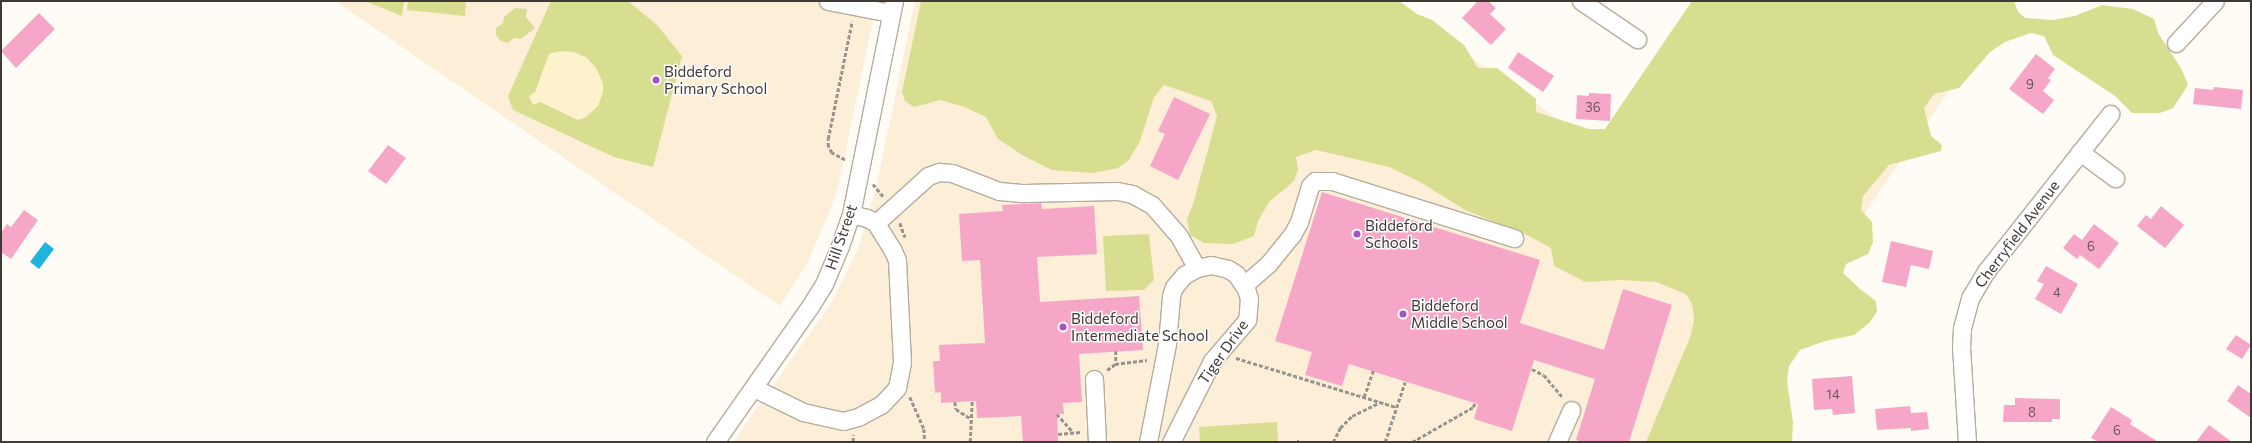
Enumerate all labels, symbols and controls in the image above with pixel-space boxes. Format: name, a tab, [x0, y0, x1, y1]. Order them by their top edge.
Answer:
place label: Biddeford Primary School	[664, 62, 767, 97]
marker: Biddeford Primary School	[651, 75, 661, 85]
house number: 9	[2026, 76, 2034, 92]
house number: 36	[1585, 99, 1601, 115]
street label: Cherryfield Avenue	[1971, 177, 2063, 291]
street label: Hill Street	[821, 202, 861, 272]
place label: Biddeford Schools	[1365, 216, 1433, 251]
marker: Biddeford Schools	[1352, 229, 1362, 239]
house number: 6	[2087, 238, 2095, 254]
house number: 4	[2053, 284, 2061, 300]
place label: Biddeford Middle School	[1411, 296, 1508, 331]
place label: Biddeford Intermediate School	[1071, 309, 1208, 344]
marker: Biddeford Middle School	[1398, 309, 1408, 319]
street label: Tiger Drive	[1194, 316, 1252, 388]
marker: Biddeford Intermediate School	[1058, 322, 1068, 332]
house number: 14	[1826, 386, 1840, 402]
house number: 8	[2028, 404, 2036, 420]
house number: 6	[2113, 422, 2121, 438]

